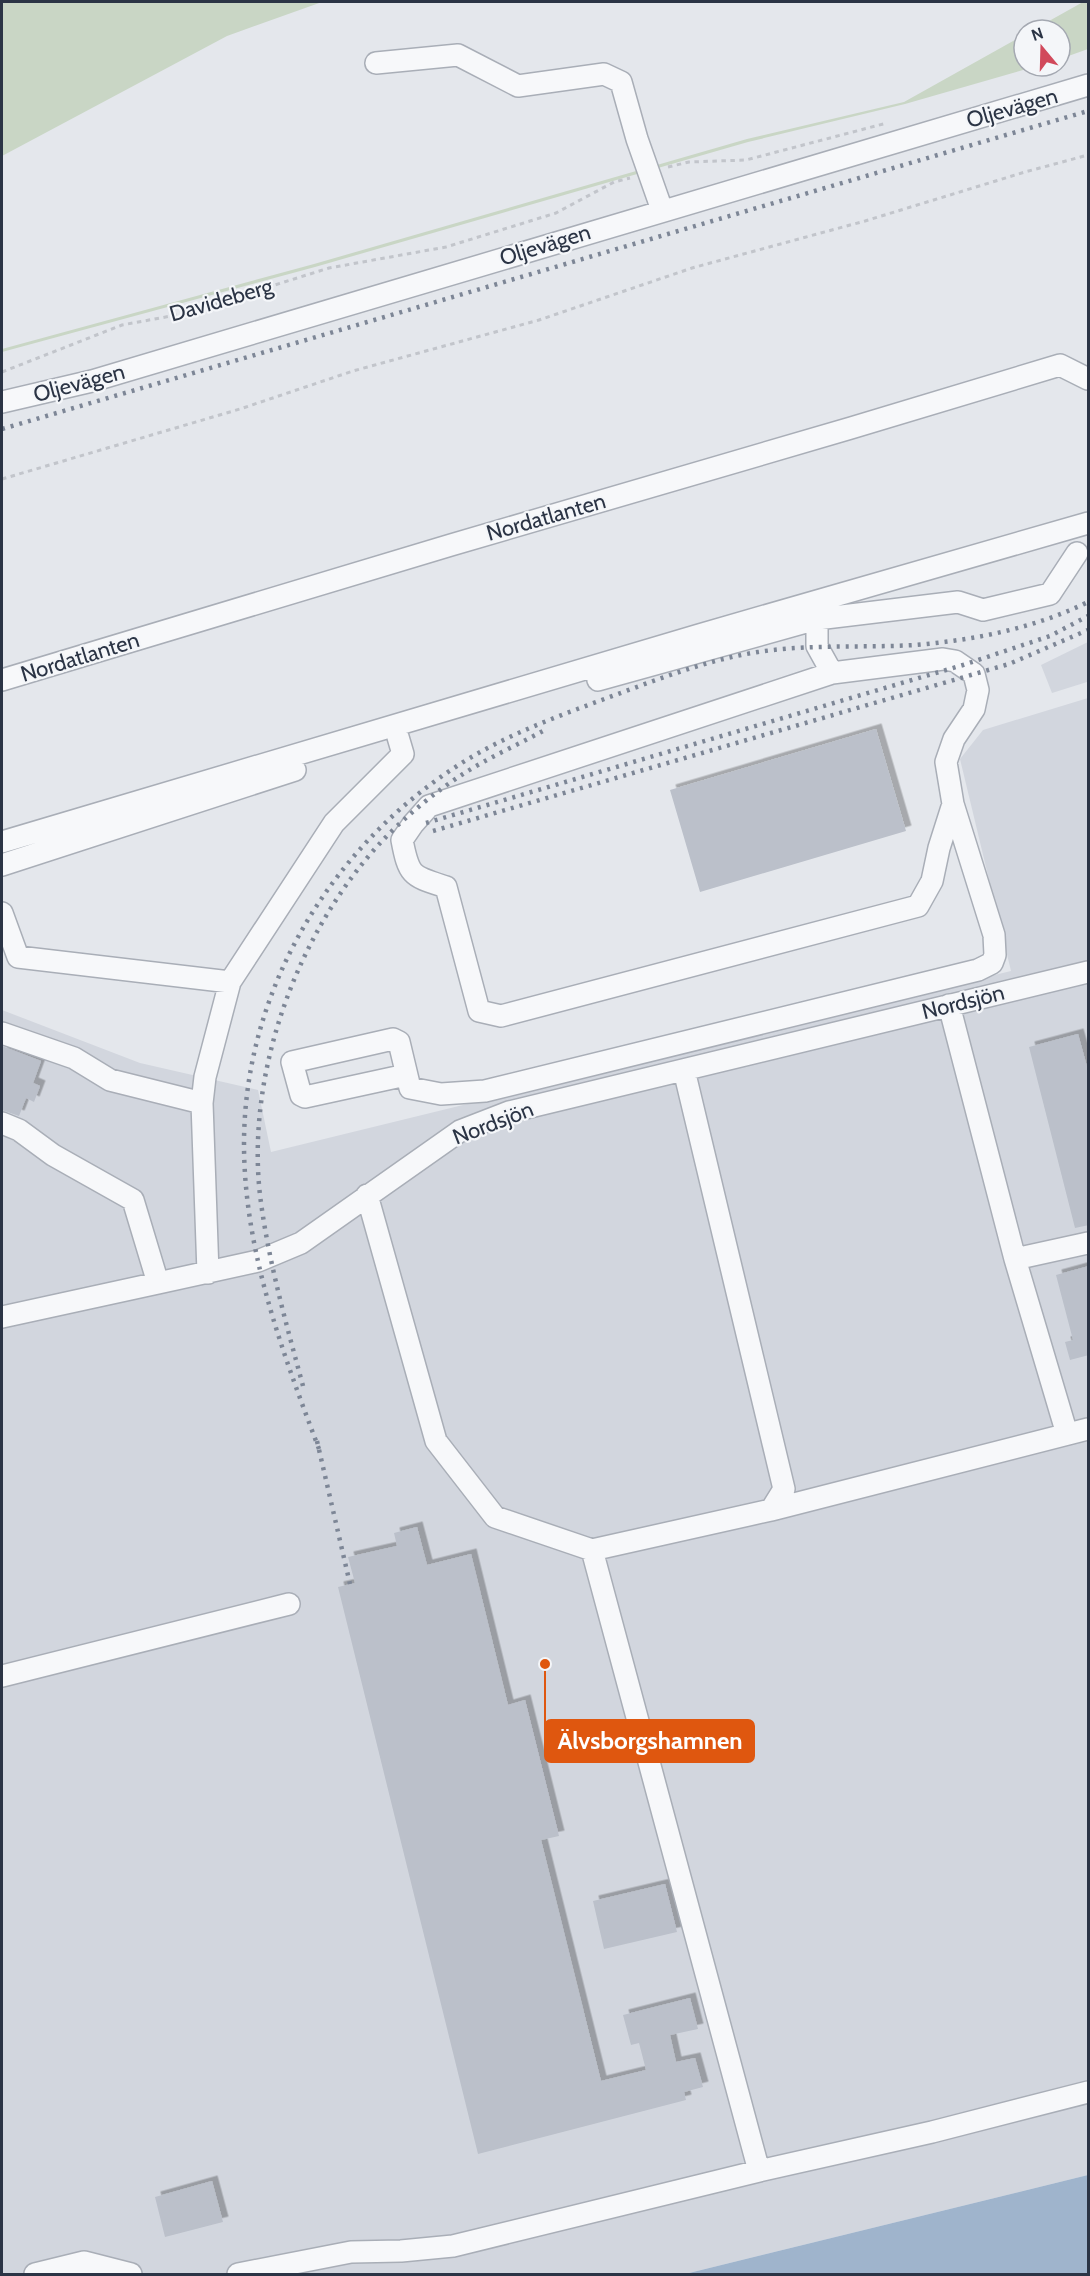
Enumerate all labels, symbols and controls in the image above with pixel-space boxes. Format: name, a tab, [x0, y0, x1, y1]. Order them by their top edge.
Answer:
north arrow	[1012, 18, 1072, 78]
text: N	[1029, 23, 1046, 45]
street label: Oljevägen	[963, 82, 1061, 134]
street label: Oljevägen	[496, 218, 594, 272]
street label: Davideberg	[166, 272, 277, 328]
street label: Oljevägen	[30, 358, 128, 408]
street label: Nordatlanten	[483, 487, 609, 547]
street label: Nordatlanten	[17, 626, 143, 688]
street label: Nordsjön	[919, 979, 1007, 1025]
street label: Nordsjön	[449, 1095, 537, 1151]
callout: Älvsborgshamnen	[545, 1720, 754, 1762]
text: Älvsborgshamnen	[557, 1726, 743, 1755]

